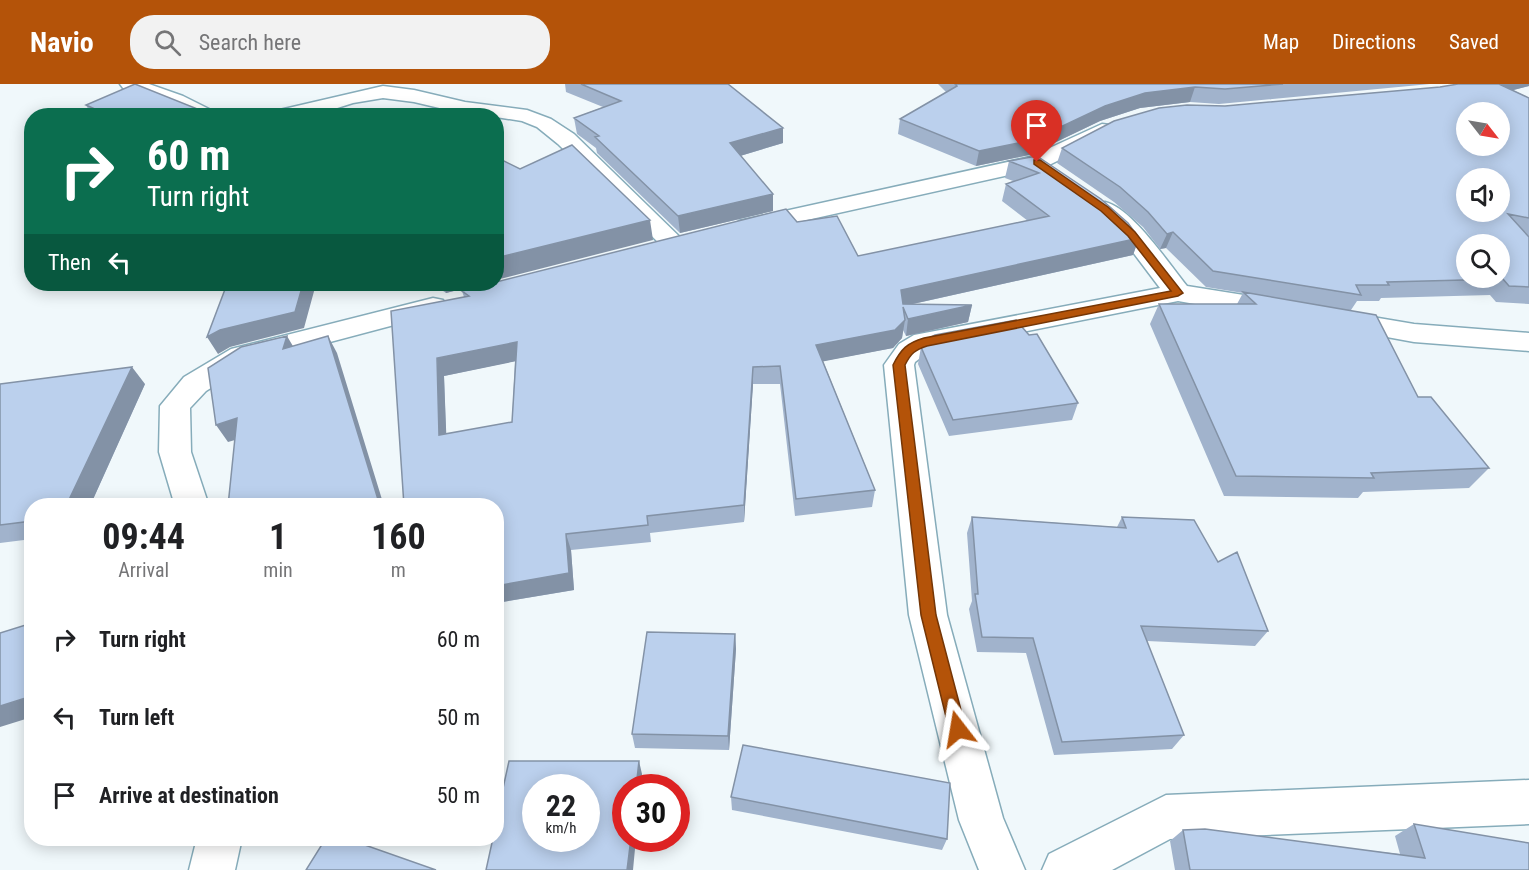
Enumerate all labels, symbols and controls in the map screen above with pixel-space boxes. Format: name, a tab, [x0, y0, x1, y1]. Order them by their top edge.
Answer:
search box	[130, 15, 550, 69]
text: Navio	[30, 26, 94, 59]
icon: search	[151, 26, 184, 59]
text: Search here	[199, 30, 301, 55]
text: Map	[1263, 30, 1299, 54]
text: Directions	[1332, 30, 1416, 54]
text: Saved	[1449, 30, 1499, 54]
pin	[1011, 100, 1062, 162]
north arrow	[1456, 102, 1510, 156]
map controls	[1456, 102, 1510, 288]
icon: arrive	[1020, 109, 1053, 142]
text: 60 m	[147, 131, 230, 180]
icon: right	[48, 132, 126, 210]
button: sound	[1456, 168, 1510, 222]
text: Turn right	[147, 181, 249, 213]
button: search	[1456, 234, 1510, 288]
icon: left	[103, 246, 136, 279]
text: Then	[48, 250, 91, 275]
text: 09:44	[102, 516, 185, 558]
text: 1	[269, 516, 287, 558]
text: 160	[371, 516, 426, 558]
text: Arrival	[118, 558, 169, 582]
text: min	[263, 558, 293, 582]
text: m	[391, 558, 406, 582]
icon: right	[48, 623, 81, 656]
text: Turn right	[99, 627, 186, 652]
text: 60 m	[437, 627, 480, 652]
position arrow	[926, 697, 990, 761]
icon: left	[48, 701, 81, 734]
text: Turn left	[99, 705, 174, 730]
text: 50 m	[437, 705, 480, 730]
speed limit sign: 30	[612, 774, 690, 852]
icon: arrive	[48, 779, 81, 812]
text: Arrive at destination	[99, 783, 279, 808]
text: 50 m	[437, 783, 480, 808]
text: 22	[546, 788, 576, 823]
text: km/h	[546, 819, 576, 837]

